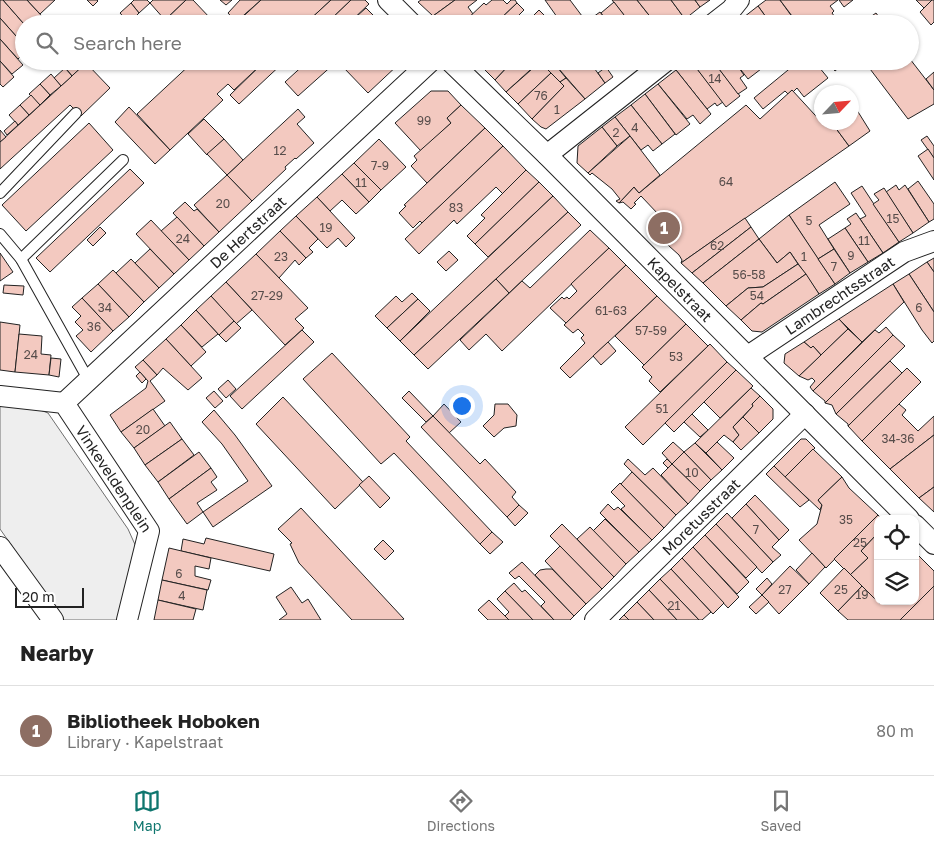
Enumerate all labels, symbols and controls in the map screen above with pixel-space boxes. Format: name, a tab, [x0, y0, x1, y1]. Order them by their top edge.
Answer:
search box	[15, 15, 919, 70]
icon: search	[33, 29, 61, 57]
text: Search here	[73, 31, 182, 54]
house number: 14	[708, 71, 722, 86]
north arrow	[814, 85, 859, 130]
house number: 76	[534, 88, 548, 103]
house number: 1	[554, 102, 560, 117]
house number: 99	[417, 113, 431, 128]
house number: 4	[631, 120, 639, 135]
house number: 2	[613, 125, 620, 140]
house number: 12	[274, 143, 286, 158]
house number: 7-9	[371, 158, 389, 173]
house number: 64	[719, 174, 733, 189]
house number: 11	[355, 175, 367, 190]
street label: De Hertstraat	[206, 192, 290, 272]
house number: 20	[216, 196, 230, 211]
house number: 83	[449, 200, 463, 215]
pin: 1	[648, 209, 680, 247]
house number: 15	[887, 211, 899, 226]
house number: 5	[806, 213, 813, 228]
house number: 19	[319, 220, 333, 235]
house number: 24	[176, 231, 190, 246]
house number: 11	[858, 233, 870, 248]
house number: 62	[710, 238, 724, 253]
house number: 9	[847, 248, 855, 263]
house number: 23	[274, 249, 288, 264]
house number: 1	[801, 249, 807, 264]
street label: Lambrechtsstraat	[781, 252, 898, 338]
street label: Kapelstraat	[644, 253, 716, 325]
house number: 7	[831, 259, 837, 274]
house number: 56-58	[732, 267, 766, 282]
house number: 27-29	[251, 288, 283, 303]
house number: 54	[750, 288, 764, 303]
house number: 34	[98, 300, 112, 315]
house number: 6	[915, 300, 923, 315]
house number: 61-63	[595, 303, 627, 318]
house number: 36	[87, 319, 101, 334]
house number: 57-59	[635, 323, 667, 338]
house number: 24	[24, 347, 38, 362]
house number: 53	[669, 349, 683, 364]
your location	[449, 393, 475, 419]
house number: 51	[656, 401, 669, 416]
street label: Vinkeveldenplein	[72, 422, 156, 535]
house number: 20	[136, 422, 150, 437]
house number: 34-36	[881, 431, 915, 446]
house number: 10	[685, 465, 699, 480]
street label: Moretusstraat	[658, 474, 743, 558]
house number: 35	[839, 512, 853, 527]
map controls	[874, 515, 919, 605]
button: locate	[874, 515, 919, 560]
house number: 7	[753, 522, 759, 537]
house number: 25	[853, 535, 867, 550]
button: layers	[874, 560, 919, 605]
house number: 6	[175, 566, 183, 581]
house number: 27	[778, 582, 792, 597]
house number: 25	[834, 582, 848, 597]
scale bar	[15, 585, 84, 608]
house number: 19	[855, 587, 869, 602]
text: 20 m	[22, 588, 55, 605]
house number: 4	[178, 588, 186, 603]
house number: 21	[668, 598, 681, 613]
text: Nearby	[20, 640, 94, 666]
text: Bibliotheek Hoboken	[67, 709, 260, 732]
text: 1	[32, 721, 40, 741]
text: 80 m	[876, 721, 914, 741]
text: Library · Kapelstraat	[67, 732, 223, 752]
tab: Map	[133, 787, 161, 834]
tab: Directions	[427, 787, 495, 834]
tab: Saved	[760, 787, 801, 834]

